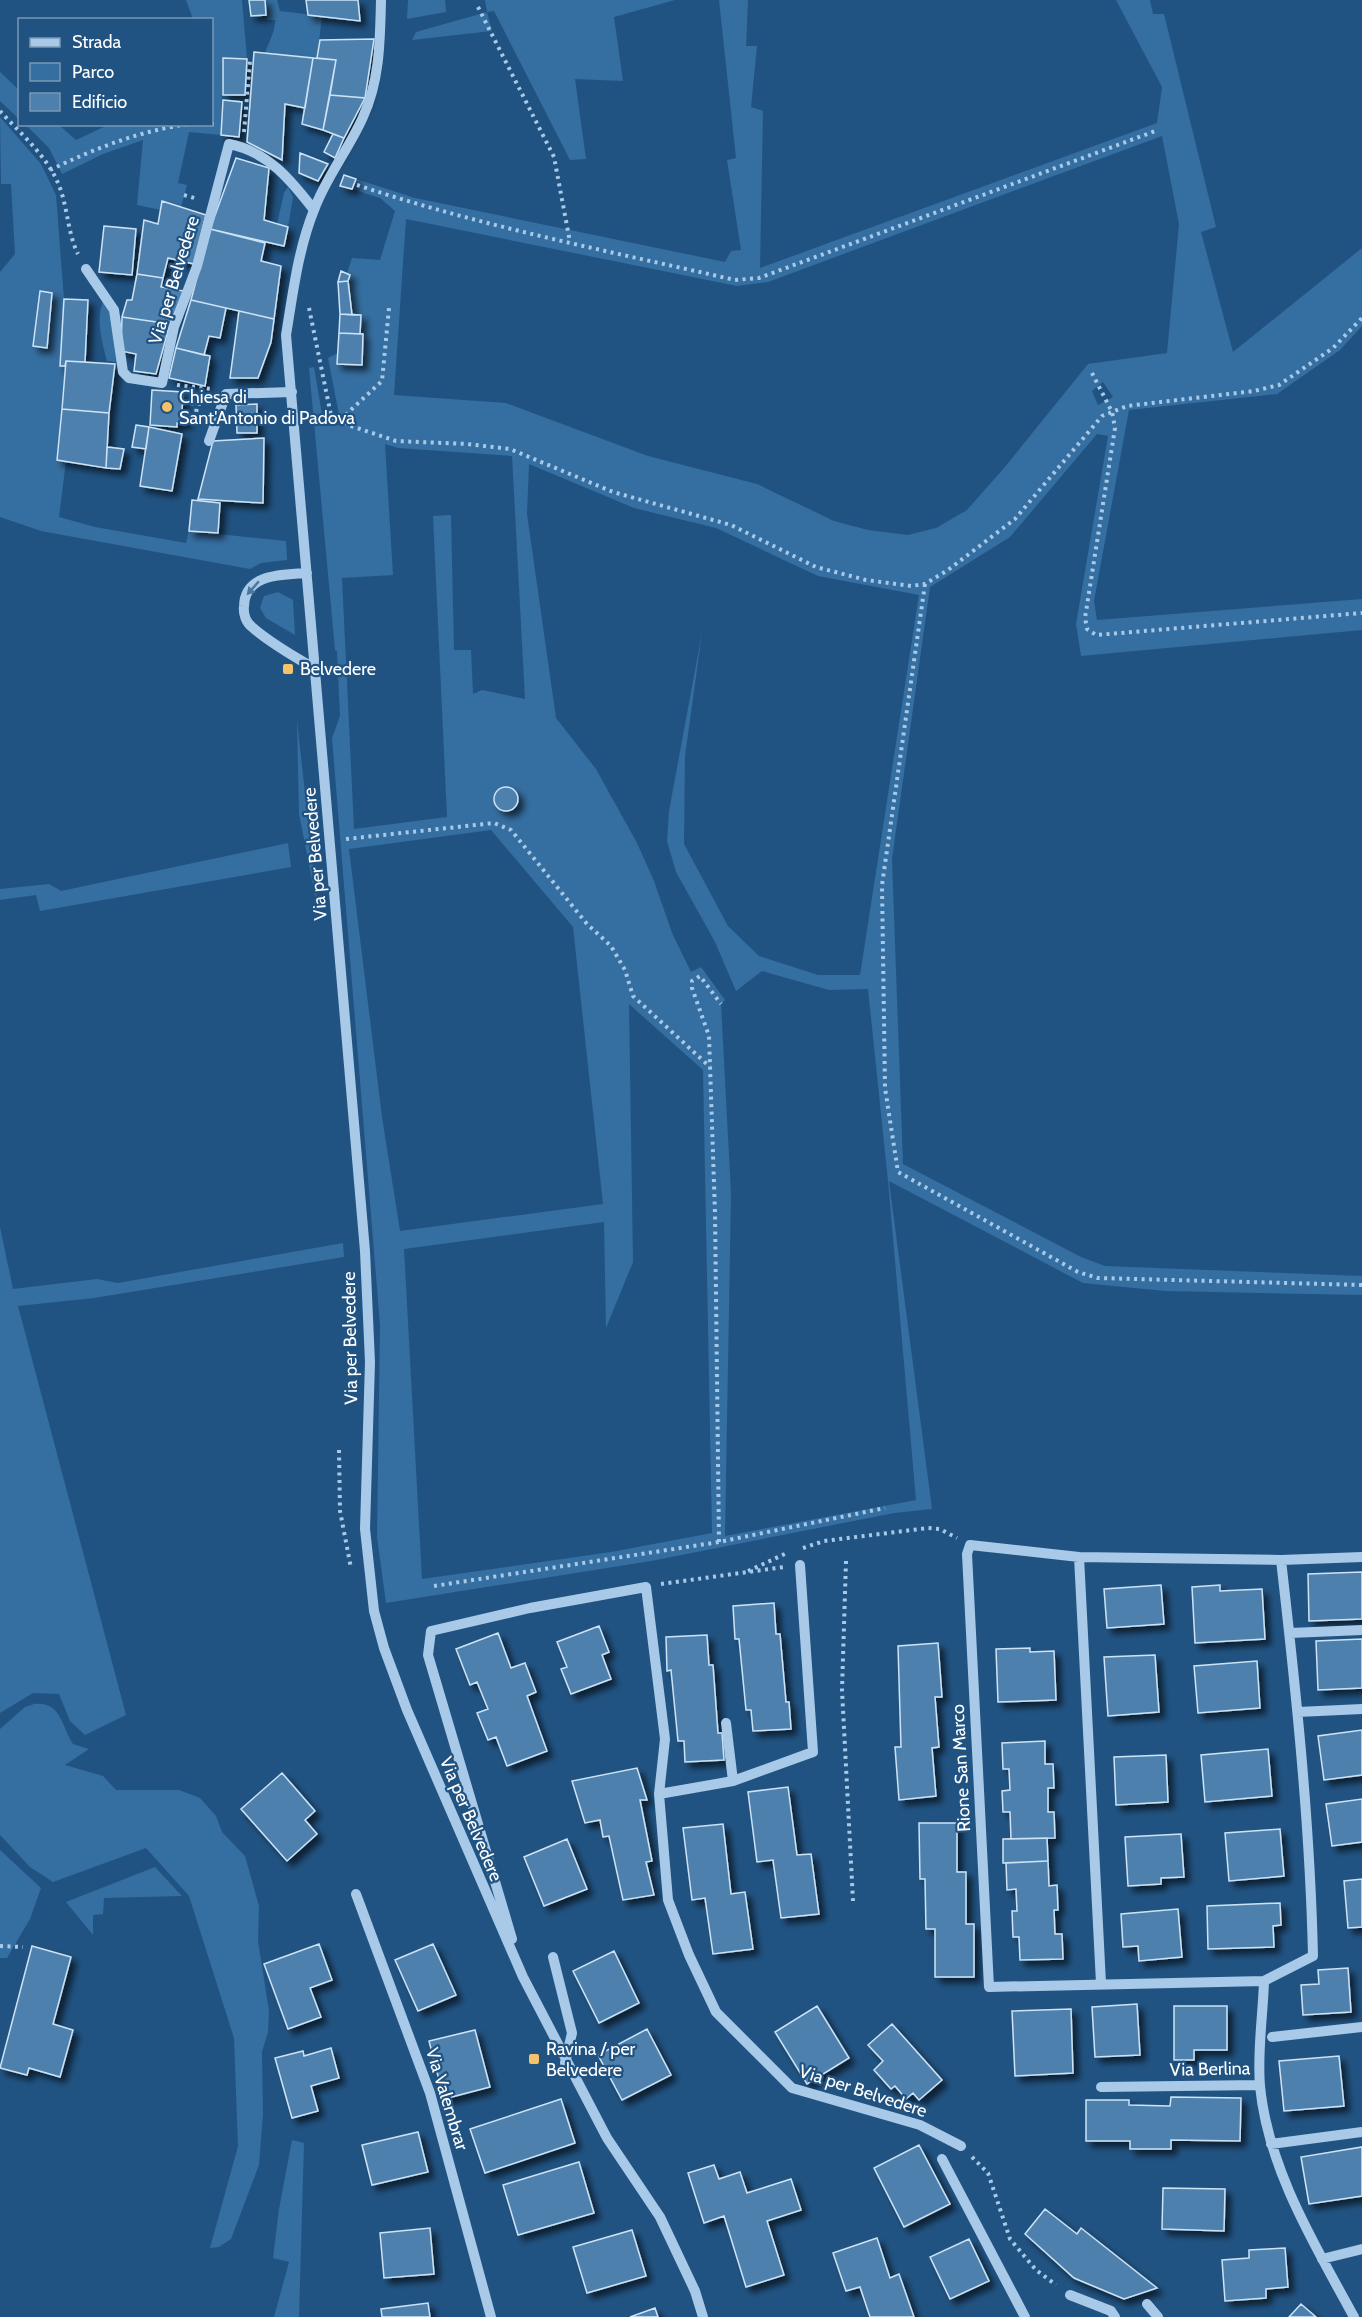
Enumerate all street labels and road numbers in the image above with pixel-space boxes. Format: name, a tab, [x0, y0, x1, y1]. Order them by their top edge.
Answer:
street label: Via per Belvedere	[144, 213, 204, 347]
street label: Via per Belvedere	[298, 787, 332, 921]
street label: Via per Belvedere	[338, 1271, 362, 1405]
street label: Rione San Marco	[947, 1704, 975, 1832]
street label: Via per Belvedere	[435, 1753, 507, 1885]
street label: Via Valembrar	[421, 2045, 473, 2153]
street label: Via Berlina	[1169, 2057, 1251, 2081]
street label: Via per Belvedere	[796, 2060, 930, 2122]

